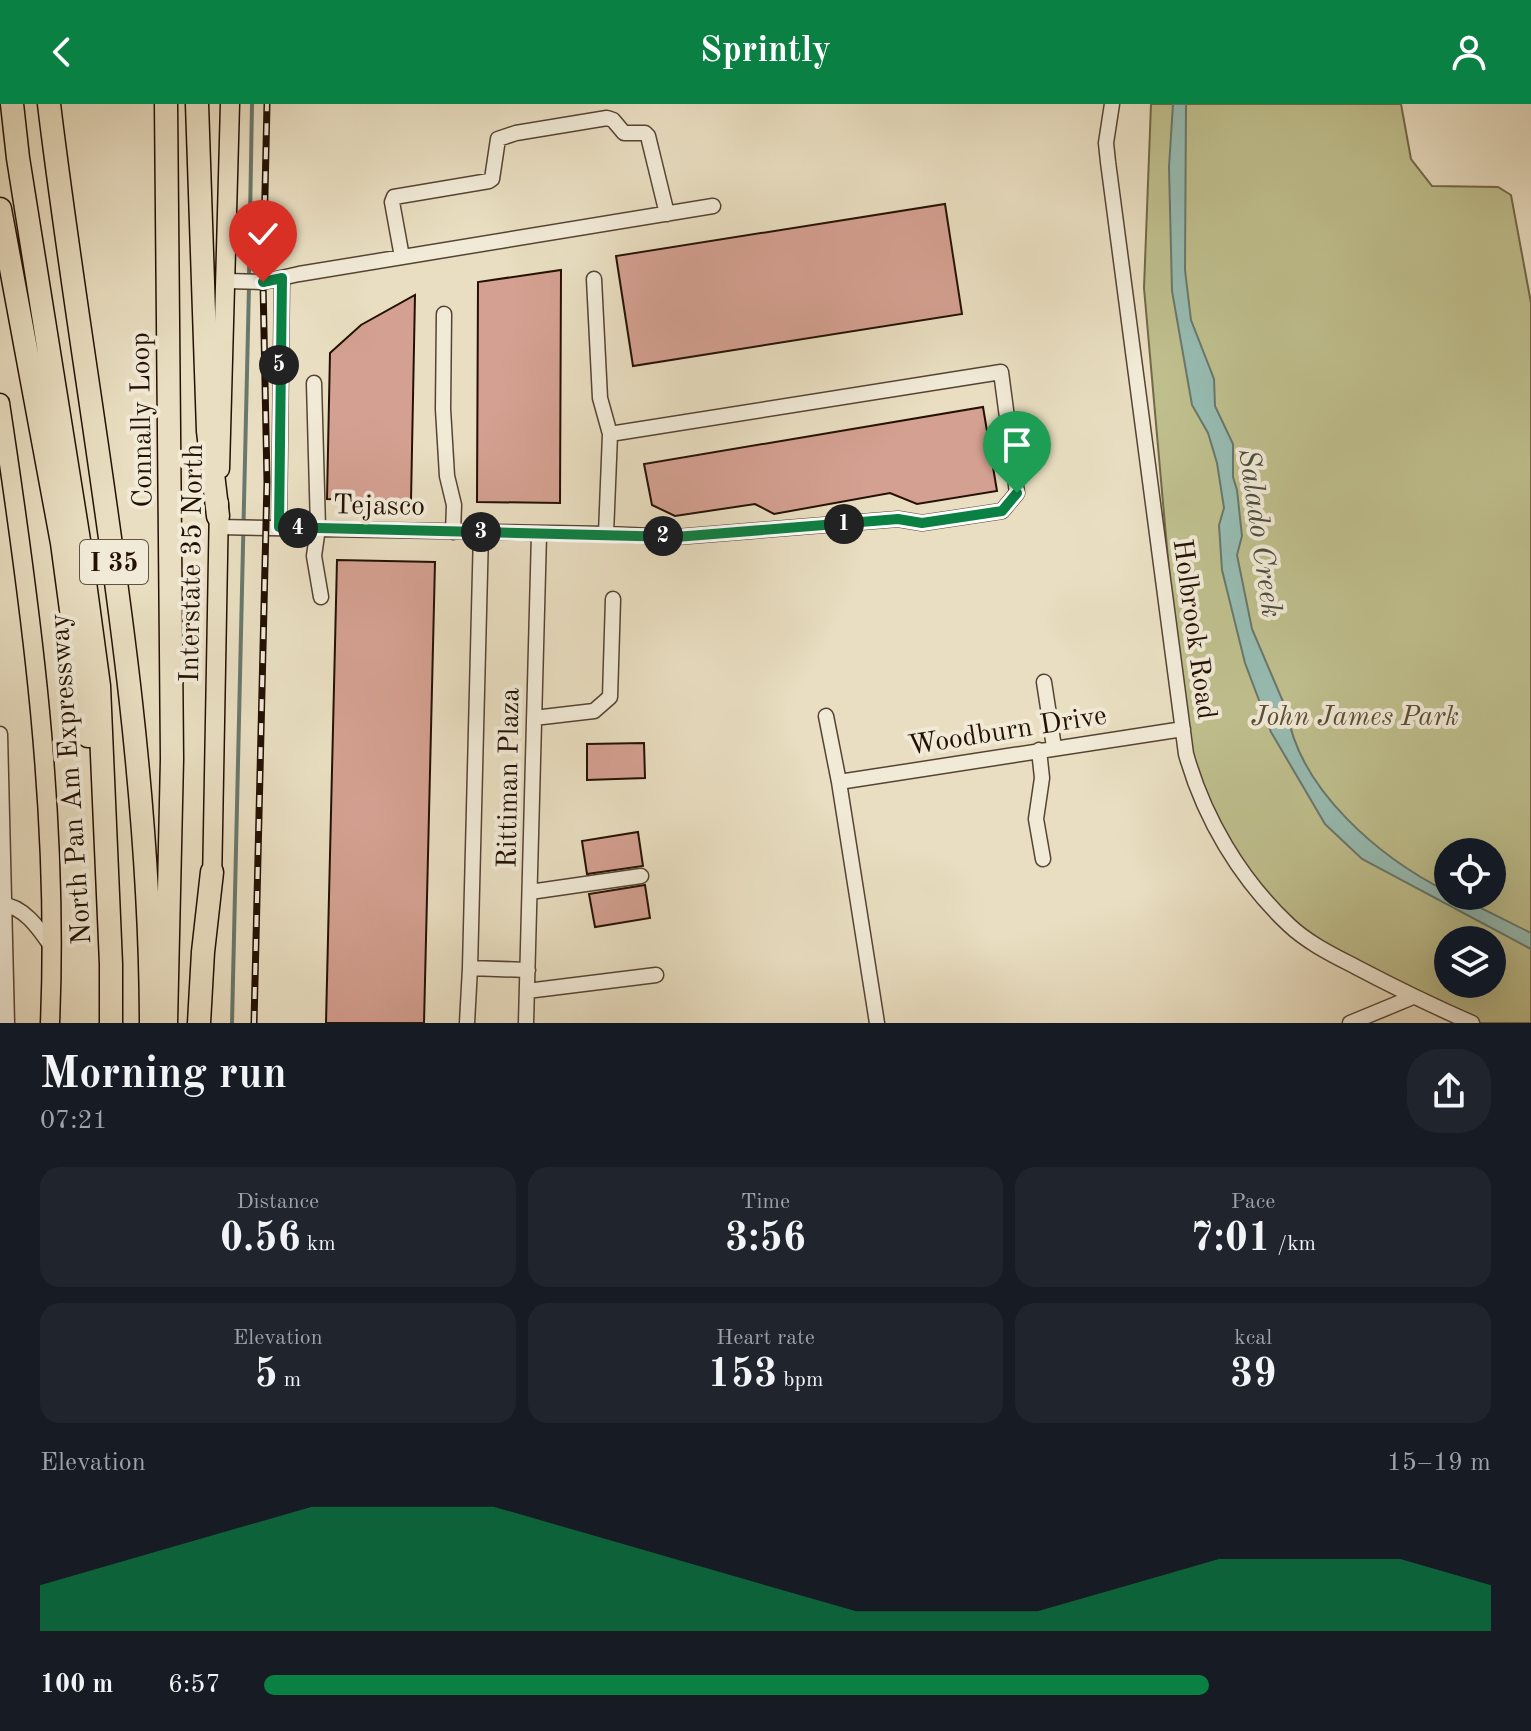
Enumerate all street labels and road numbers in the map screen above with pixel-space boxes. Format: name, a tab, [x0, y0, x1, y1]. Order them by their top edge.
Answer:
street label: Connally Loop	[127, 332, 159, 508]
street label: Interstate 35 North	[177, 443, 209, 683]
street label: Tejasco	[333, 492, 425, 522]
street label: Holbrook Road	[1167, 537, 1220, 721]
road number: I 35	[80, 540, 148, 584]
street label: North Pan Am Expressway	[46, 612, 98, 945]
street label: Rittiman Plaza	[494, 687, 526, 868]
street label: Woodburn Drive	[906, 702, 1109, 761]

